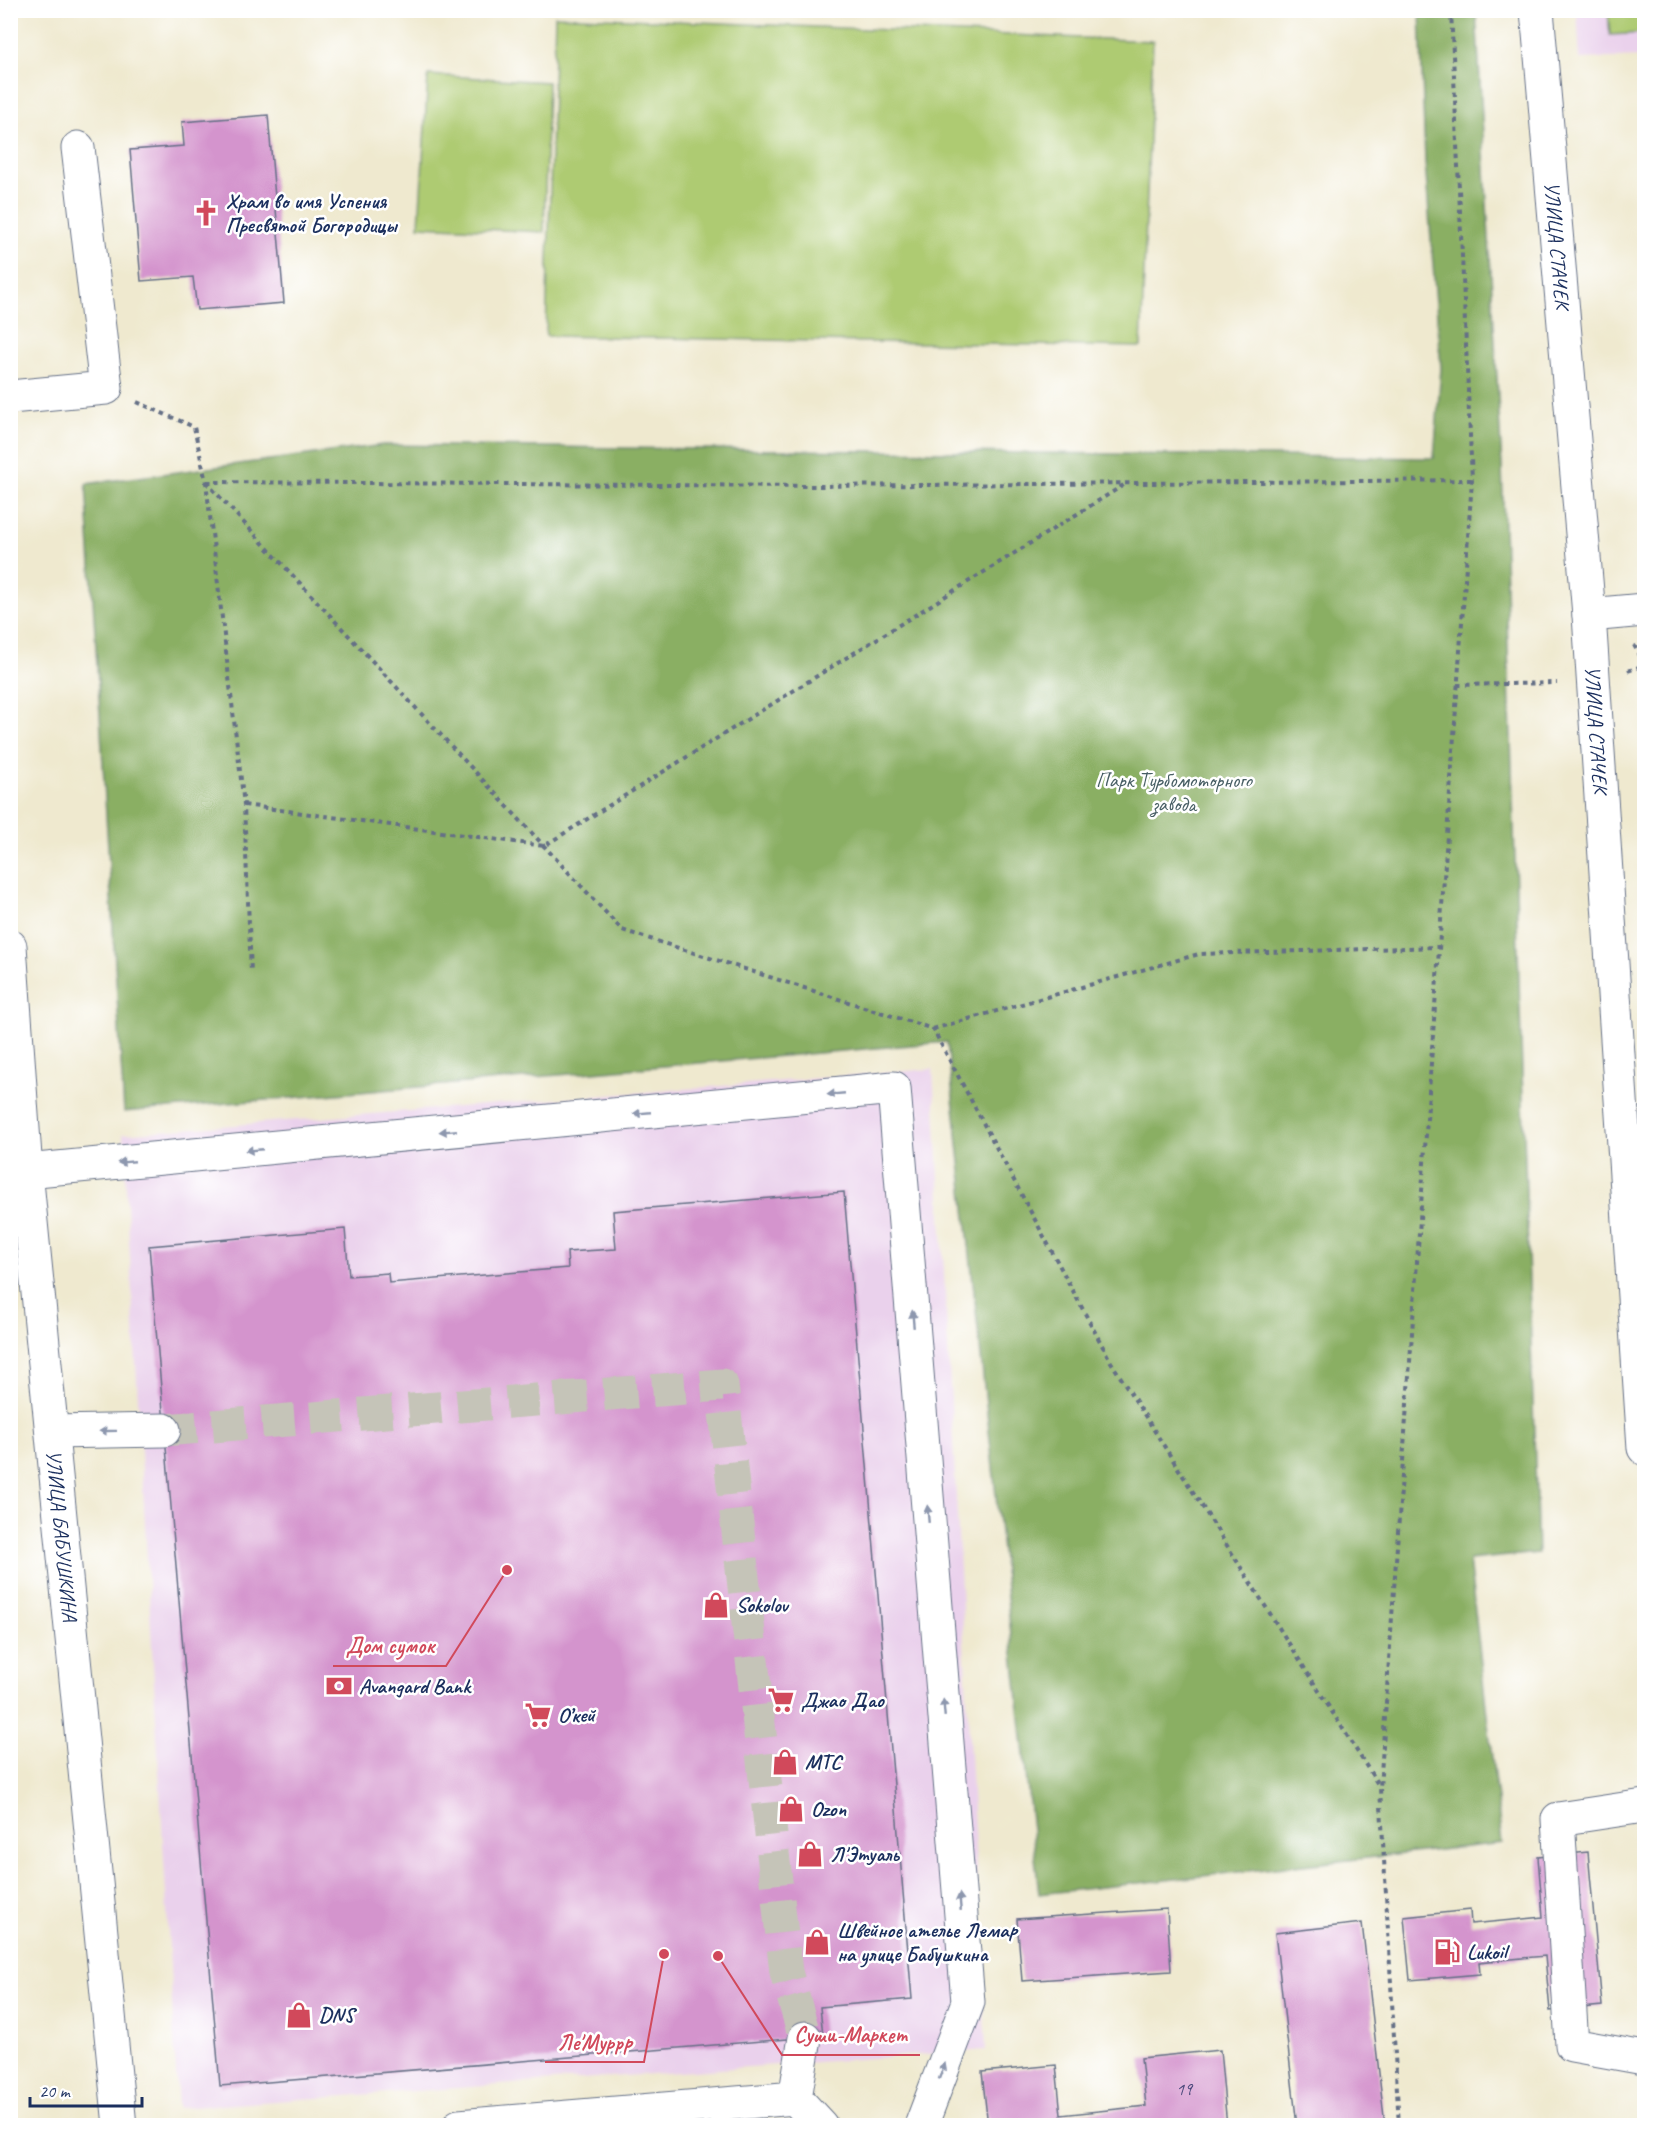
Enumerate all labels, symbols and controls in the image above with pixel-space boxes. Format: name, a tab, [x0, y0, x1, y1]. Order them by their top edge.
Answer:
street label: УЛИЦА СТАЧЕК	[1539, 180, 1576, 313]
place label: Храм во имя Успения Пресвятой Богородицы	[226, 188, 399, 238]
church icon: Храм во имя Успения Пресвятой Богородицы	[191, 198, 221, 228]
street label: УЛИЦА СТАЧЕК	[1579, 665, 1614, 798]
park label: Парк Турбомоторного завода	[1096, 767, 1254, 818]
one-way arrow	[827, 1089, 846, 1099]
one-way arrow	[633, 1108, 652, 1118]
one-way arrow	[438, 1126, 457, 1136]
one-way arrow	[244, 1145, 263, 1155]
one-way arrow	[117, 1157, 136, 1167]
one-way arrow	[908, 1310, 918, 1329]
one-way arrow	[99, 1426, 118, 1436]
street label: УЛИЦА БАБУШКИНА	[41, 1449, 83, 1624]
one-way arrow	[924, 1504, 933, 1523]
shop icon: Sokolov	[701, 1590, 731, 1620]
place label: Sokolov	[736, 1592, 790, 1618]
callout: Дом сумок	[333, 1626, 446, 1666]
text: Дом сумок	[346, 1632, 437, 1660]
bank icon: Avangard Bank	[324, 1671, 354, 1701]
place label: Avangard Bank	[359, 1673, 472, 1699]
supermarket icon: Джао Дао	[766, 1685, 796, 1715]
place label: Джао Дао	[801, 1687, 885, 1713]
one-way arrow	[939, 1698, 949, 1717]
supermarket icon: О’кей	[523, 1700, 553, 1730]
place label: О’кей	[558, 1702, 597, 1728]
shop icon: МТС	[770, 1747, 800, 1777]
place label: МТС	[805, 1749, 844, 1775]
shop icon: Ozon	[776, 1794, 806, 1824]
place label: Ozon	[811, 1796, 846, 1822]
shop icon: Л'Этуаль	[795, 1839, 825, 1869]
place label: Л'Этуаль	[830, 1841, 901, 1867]
one-way arrow	[955, 1893, 964, 1912]
place label: Швейное ателье Лемар на улице Бабушкина	[837, 1917, 1018, 1968]
shop icon: Швейное ателье Лемар на улице Бабушкина	[802, 1927, 832, 1957]
fuel station icon: Lukoil	[1432, 1937, 1462, 1967]
place label: Lukoil	[1467, 1939, 1511, 1965]
shop icon: DNS	[284, 2000, 314, 2030]
place label: DNS	[319, 2002, 357, 2028]
callout: Суши-Маркет	[782, 2015, 920, 2055]
text: Суши-Маркет	[794, 2021, 908, 2049]
callout: Ле'Муррр	[545, 2022, 644, 2062]
text: Ле'Муррр	[558, 2029, 634, 2057]
one-way arrow	[938, 2062, 947, 2080]
scale bar	[30, 2070, 142, 2108]
house number: 19	[1176, 2078, 1194, 2100]
text: 20 m	[39, 2080, 72, 2102]

